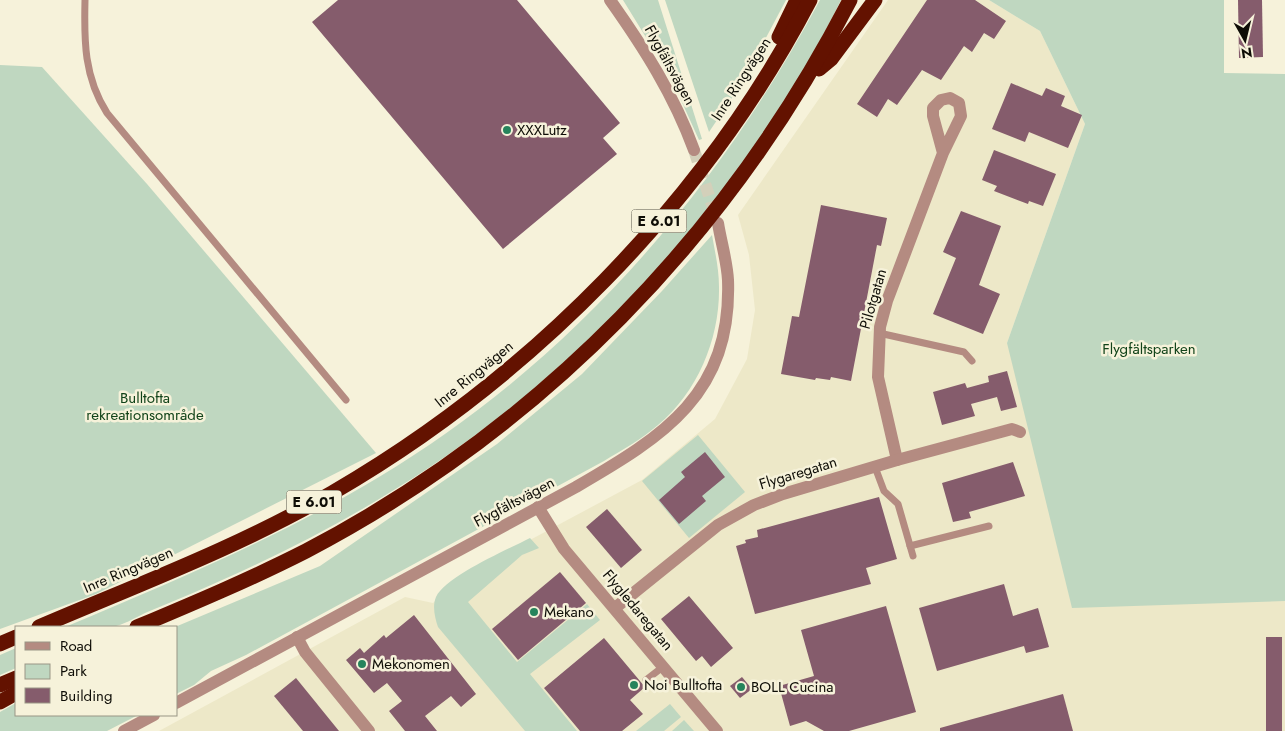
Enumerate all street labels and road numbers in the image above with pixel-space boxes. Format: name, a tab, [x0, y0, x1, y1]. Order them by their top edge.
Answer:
street label: Flygfältsvägen	[639, 21, 701, 109]
street label: Inre Ringvägen	[706, 33, 776, 125]
road number: E 6.01	[632, 210, 686, 232]
street label: Pilotgatan	[854, 266, 892, 332]
street label: Inre Ringvägen	[430, 335, 518, 413]
street label: Flygaregatan	[756, 451, 840, 495]
street label: Flygfältsvägen	[470, 472, 558, 532]
road number: E 6.01	[286, 491, 342, 514]
street label: Inre Ringvägen	[80, 541, 176, 599]
street label: Flygledaregatan	[597, 565, 679, 655]

